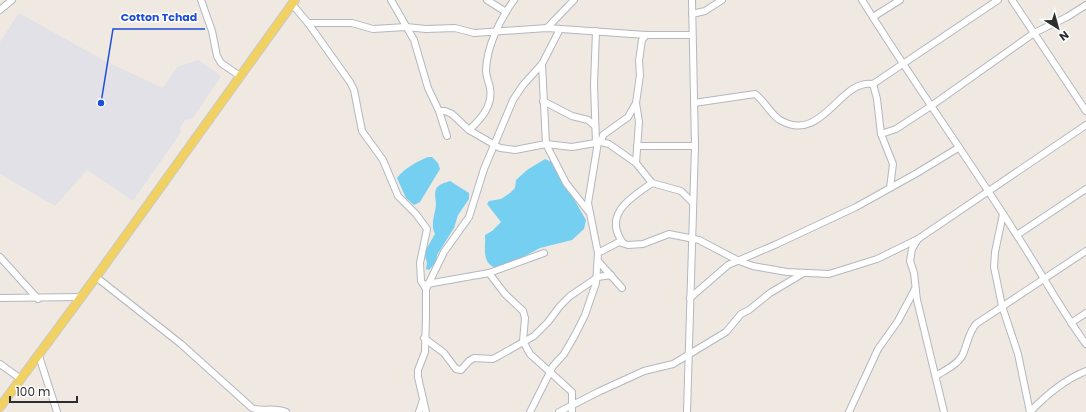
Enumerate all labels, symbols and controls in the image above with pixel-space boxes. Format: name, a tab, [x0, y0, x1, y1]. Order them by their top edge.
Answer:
callout: Cotton Tchad	[113, 6, 205, 29]
north arrow	[1038, 8, 1078, 48]
text: Cotton Tchad	[121, 9, 197, 25]
text: N	[1056, 27, 1072, 45]
scale bar	[10, 378, 77, 404]
text: 100 m	[16, 383, 50, 400]

